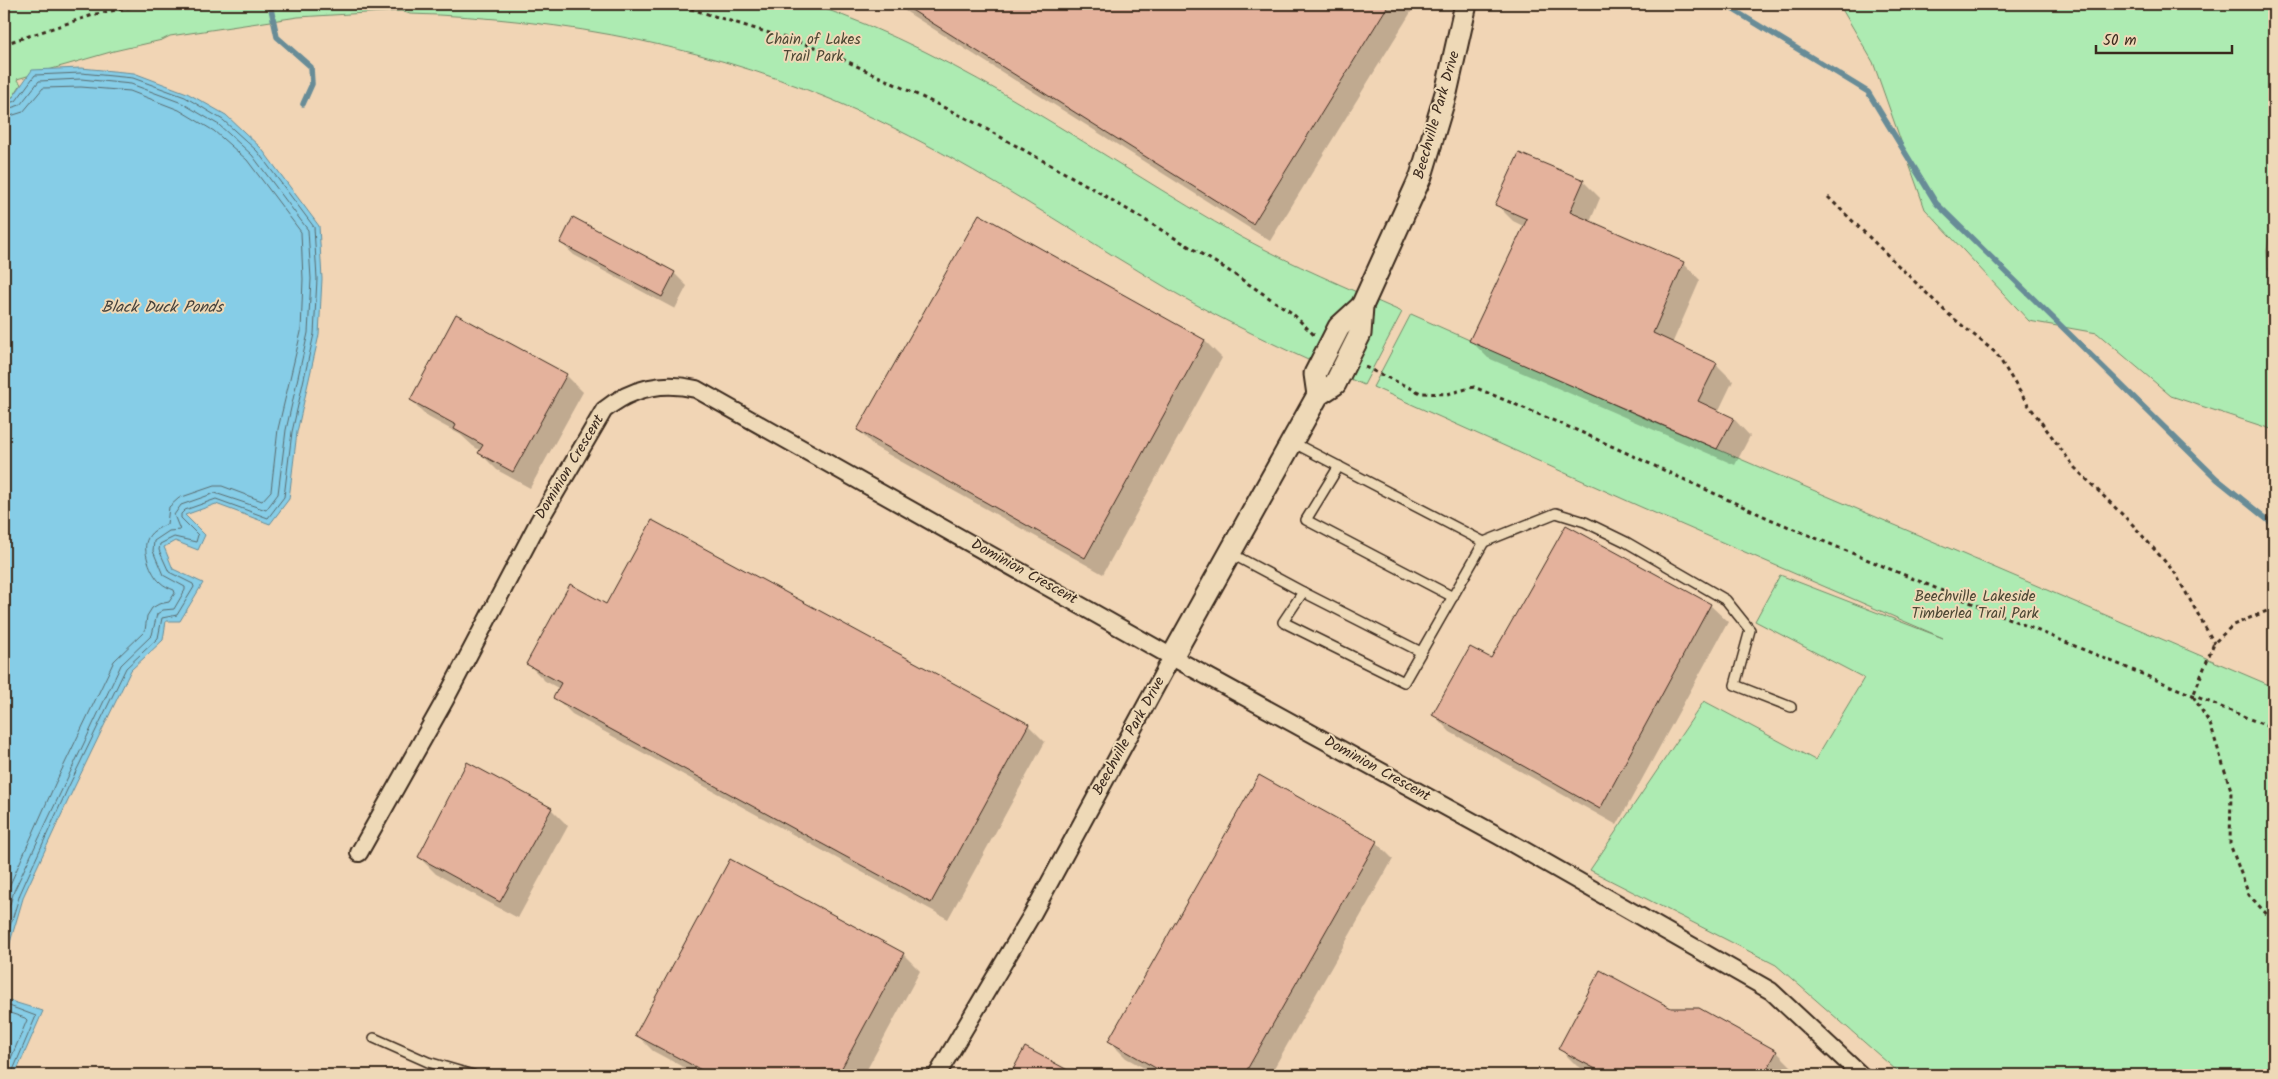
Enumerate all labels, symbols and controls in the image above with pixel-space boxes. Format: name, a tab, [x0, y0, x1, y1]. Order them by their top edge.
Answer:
scale bar	[2096, 22, 2232, 54]
park label: Chain of Lakes Trail Park	[765, 28, 861, 69]
text: 50 m	[2103, 29, 2137, 53]
street label: Beechville Park Drive	[1407, 48, 1467, 182]
water label: Black Duck Ponds	[102, 295, 225, 320]
street label: Dominion Crescent	[529, 410, 611, 524]
street label: Dominion Crescent	[966, 533, 1082, 611]
park label: Beechville Lakeside Timberlea Trail Park	[1911, 585, 2039, 626]
street label: Beechville Park Drive	[1086, 672, 1172, 800]
street label: Dominion Crescent	[1319, 730, 1435, 808]

